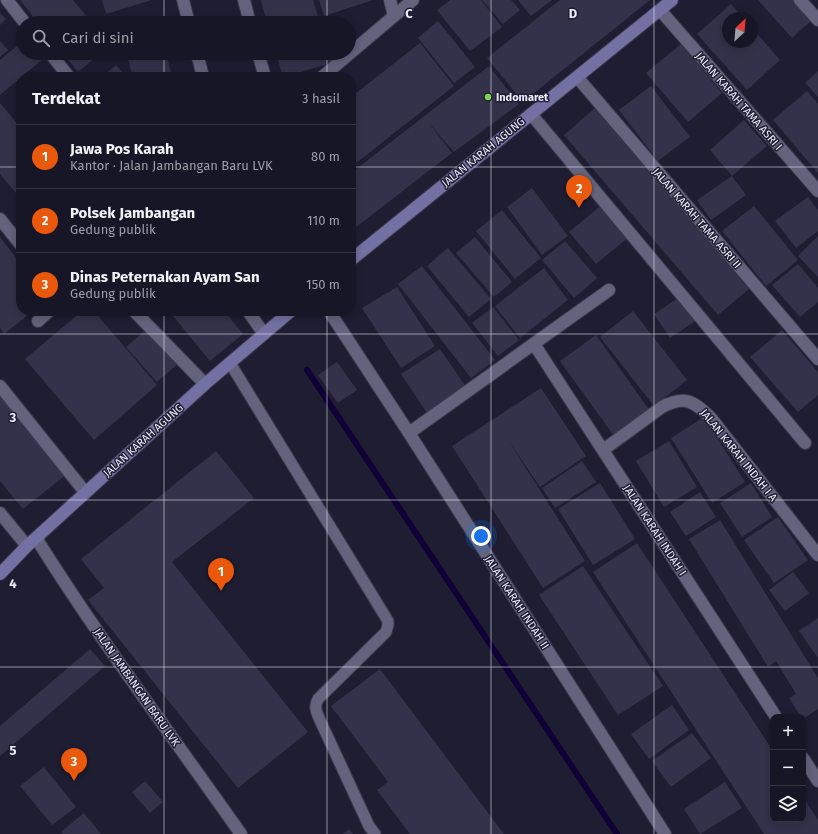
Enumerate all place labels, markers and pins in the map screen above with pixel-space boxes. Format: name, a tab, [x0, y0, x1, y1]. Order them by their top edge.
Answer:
place label: Indomaret	[496, 91, 549, 104]
marker: Indomaret	[483, 92, 493, 102]
pin: 2	[566, 175, 592, 208]
pin: 1	[208, 558, 234, 591]
pin: 3	[61, 748, 87, 781]

